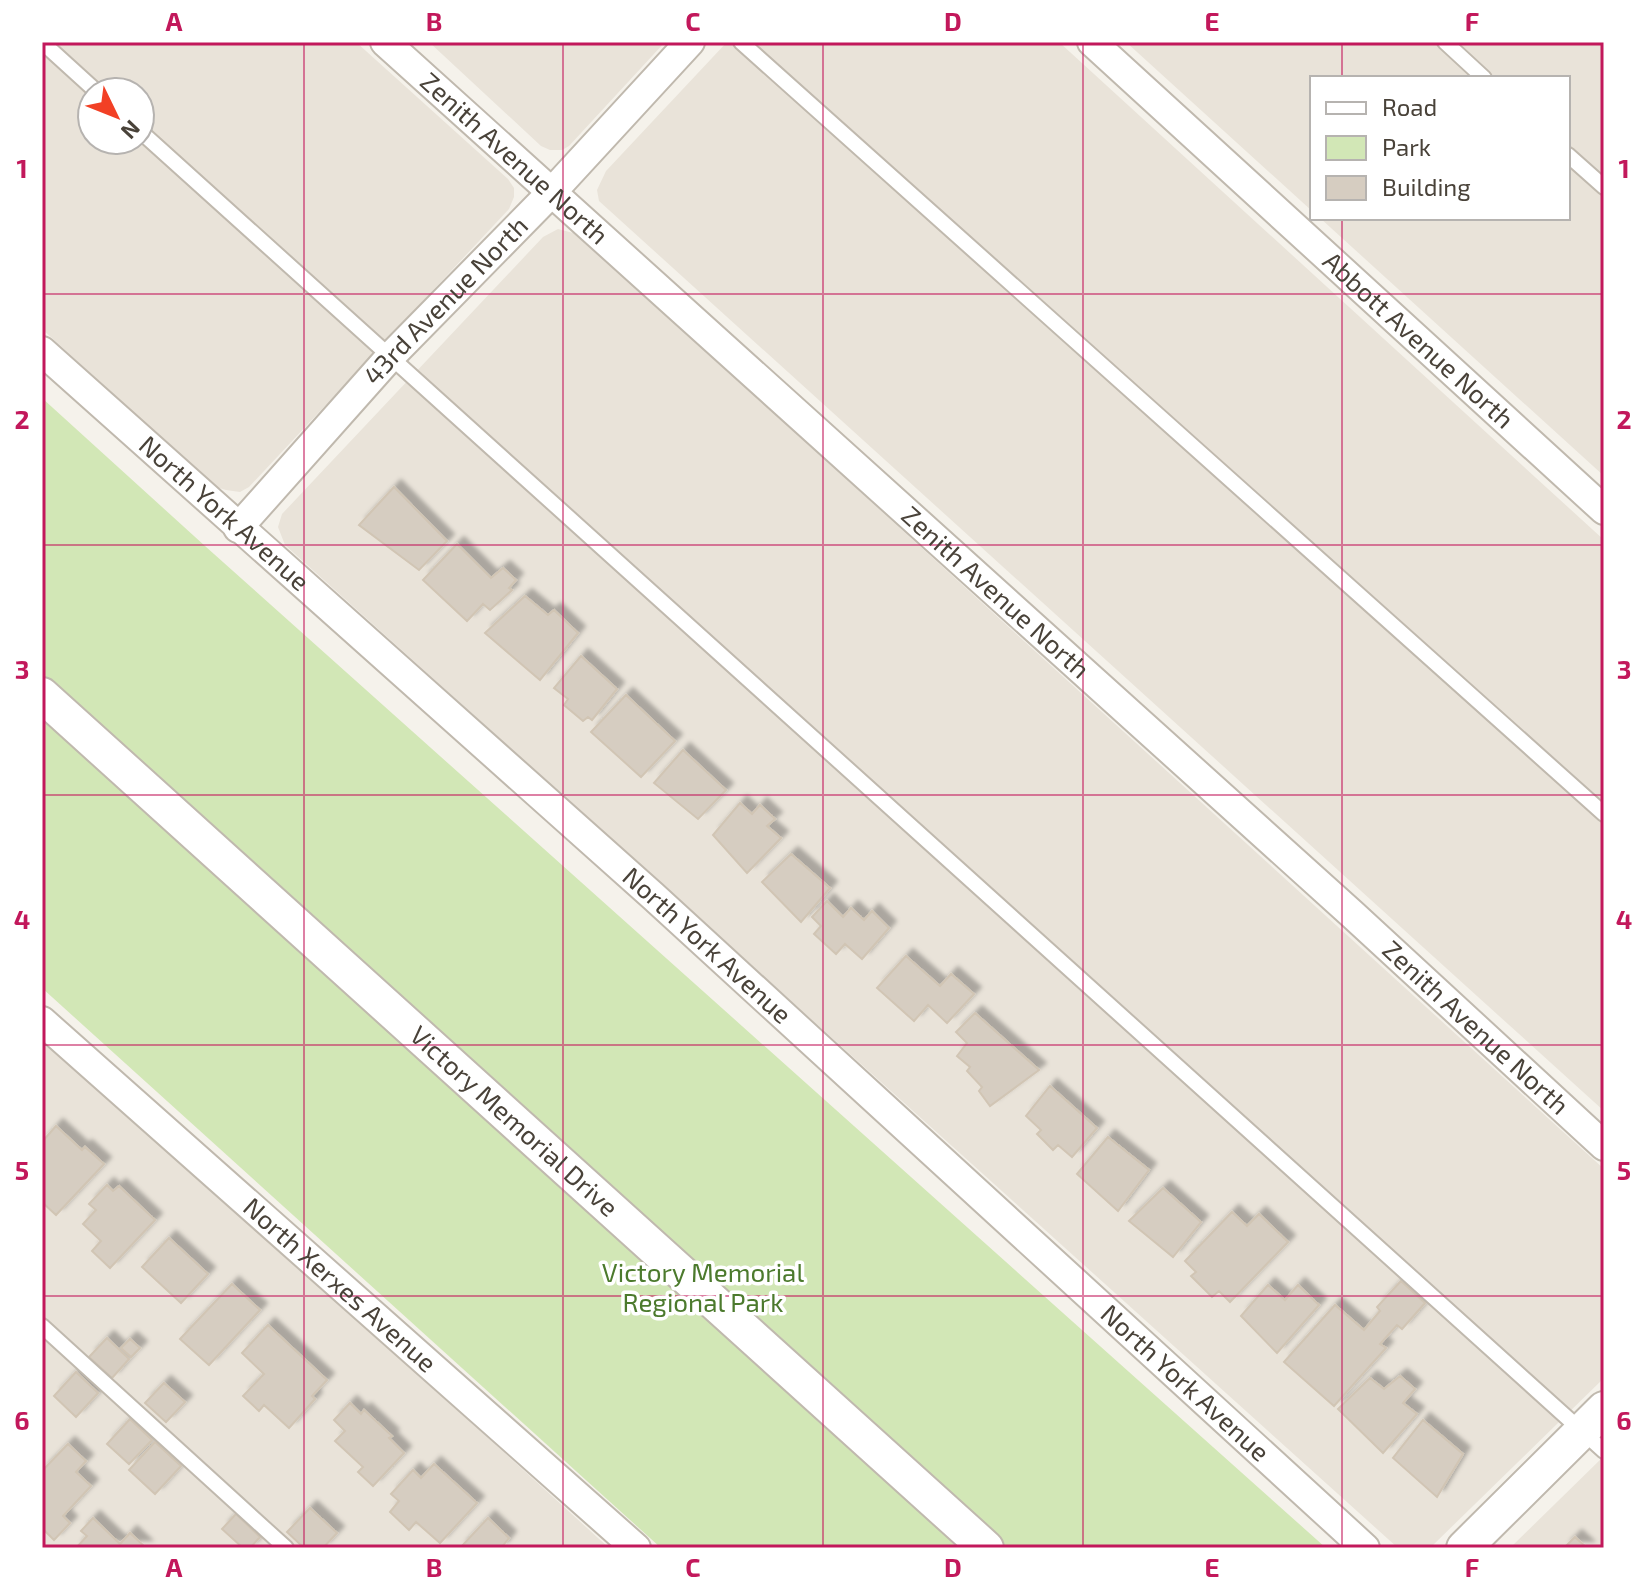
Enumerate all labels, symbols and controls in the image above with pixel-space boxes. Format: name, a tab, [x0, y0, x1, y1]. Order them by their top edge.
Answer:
text: A	[166, 5, 183, 36]
text: B	[426, 5, 442, 36]
text: C	[685, 5, 701, 36]
text: D	[944, 5, 962, 36]
text: E	[1204, 5, 1220, 36]
text: F	[1465, 5, 1479, 36]
street label: Zenith Avenue North	[415, 65, 615, 250]
north arrow	[76, 76, 156, 156]
legend	[1310, 76, 1570, 220]
text: Road	[1382, 92, 1437, 121]
text: N	[116, 116, 146, 145]
text: Park	[1382, 132, 1431, 161]
text: 1	[16, 152, 28, 183]
text: 1	[1618, 152, 1630, 183]
text: Building	[1382, 172, 1471, 201]
street label: 43rd Avenue North	[356, 209, 533, 390]
street label: Abbott Avenue North	[1318, 244, 1521, 434]
text: 2	[14, 403, 30, 434]
text: 2	[1616, 403, 1632, 434]
street label: North York Avenue	[134, 428, 316, 596]
street label: Zenith Avenue North	[896, 499, 1097, 684]
text: 3	[15, 653, 29, 684]
text: 3	[1617, 653, 1631, 684]
street label: North York Avenue	[617, 860, 799, 1029]
text: 4	[14, 903, 30, 934]
text: 4	[1616, 903, 1632, 934]
street label: Zenith Avenue North	[1377, 933, 1576, 1120]
street label: Victory Memorial Drive	[405, 1019, 625, 1222]
text: 5	[15, 1154, 29, 1185]
text: 5	[1617, 1154, 1631, 1185]
street label: North Xerxes Avenue	[238, 1190, 443, 1378]
park label: Victory Memorial Regional Park	[602, 1256, 804, 1317]
street label: North York Avenue	[1095, 1297, 1277, 1467]
text: 6	[14, 1404, 30, 1435]
text: 6	[1616, 1404, 1632, 1435]
text: A	[166, 1551, 183, 1582]
text: B	[426, 1551, 442, 1582]
text: C	[685, 1551, 701, 1582]
text: D	[944, 1551, 962, 1582]
text: E	[1204, 1551, 1220, 1582]
text: F	[1465, 1551, 1479, 1582]

